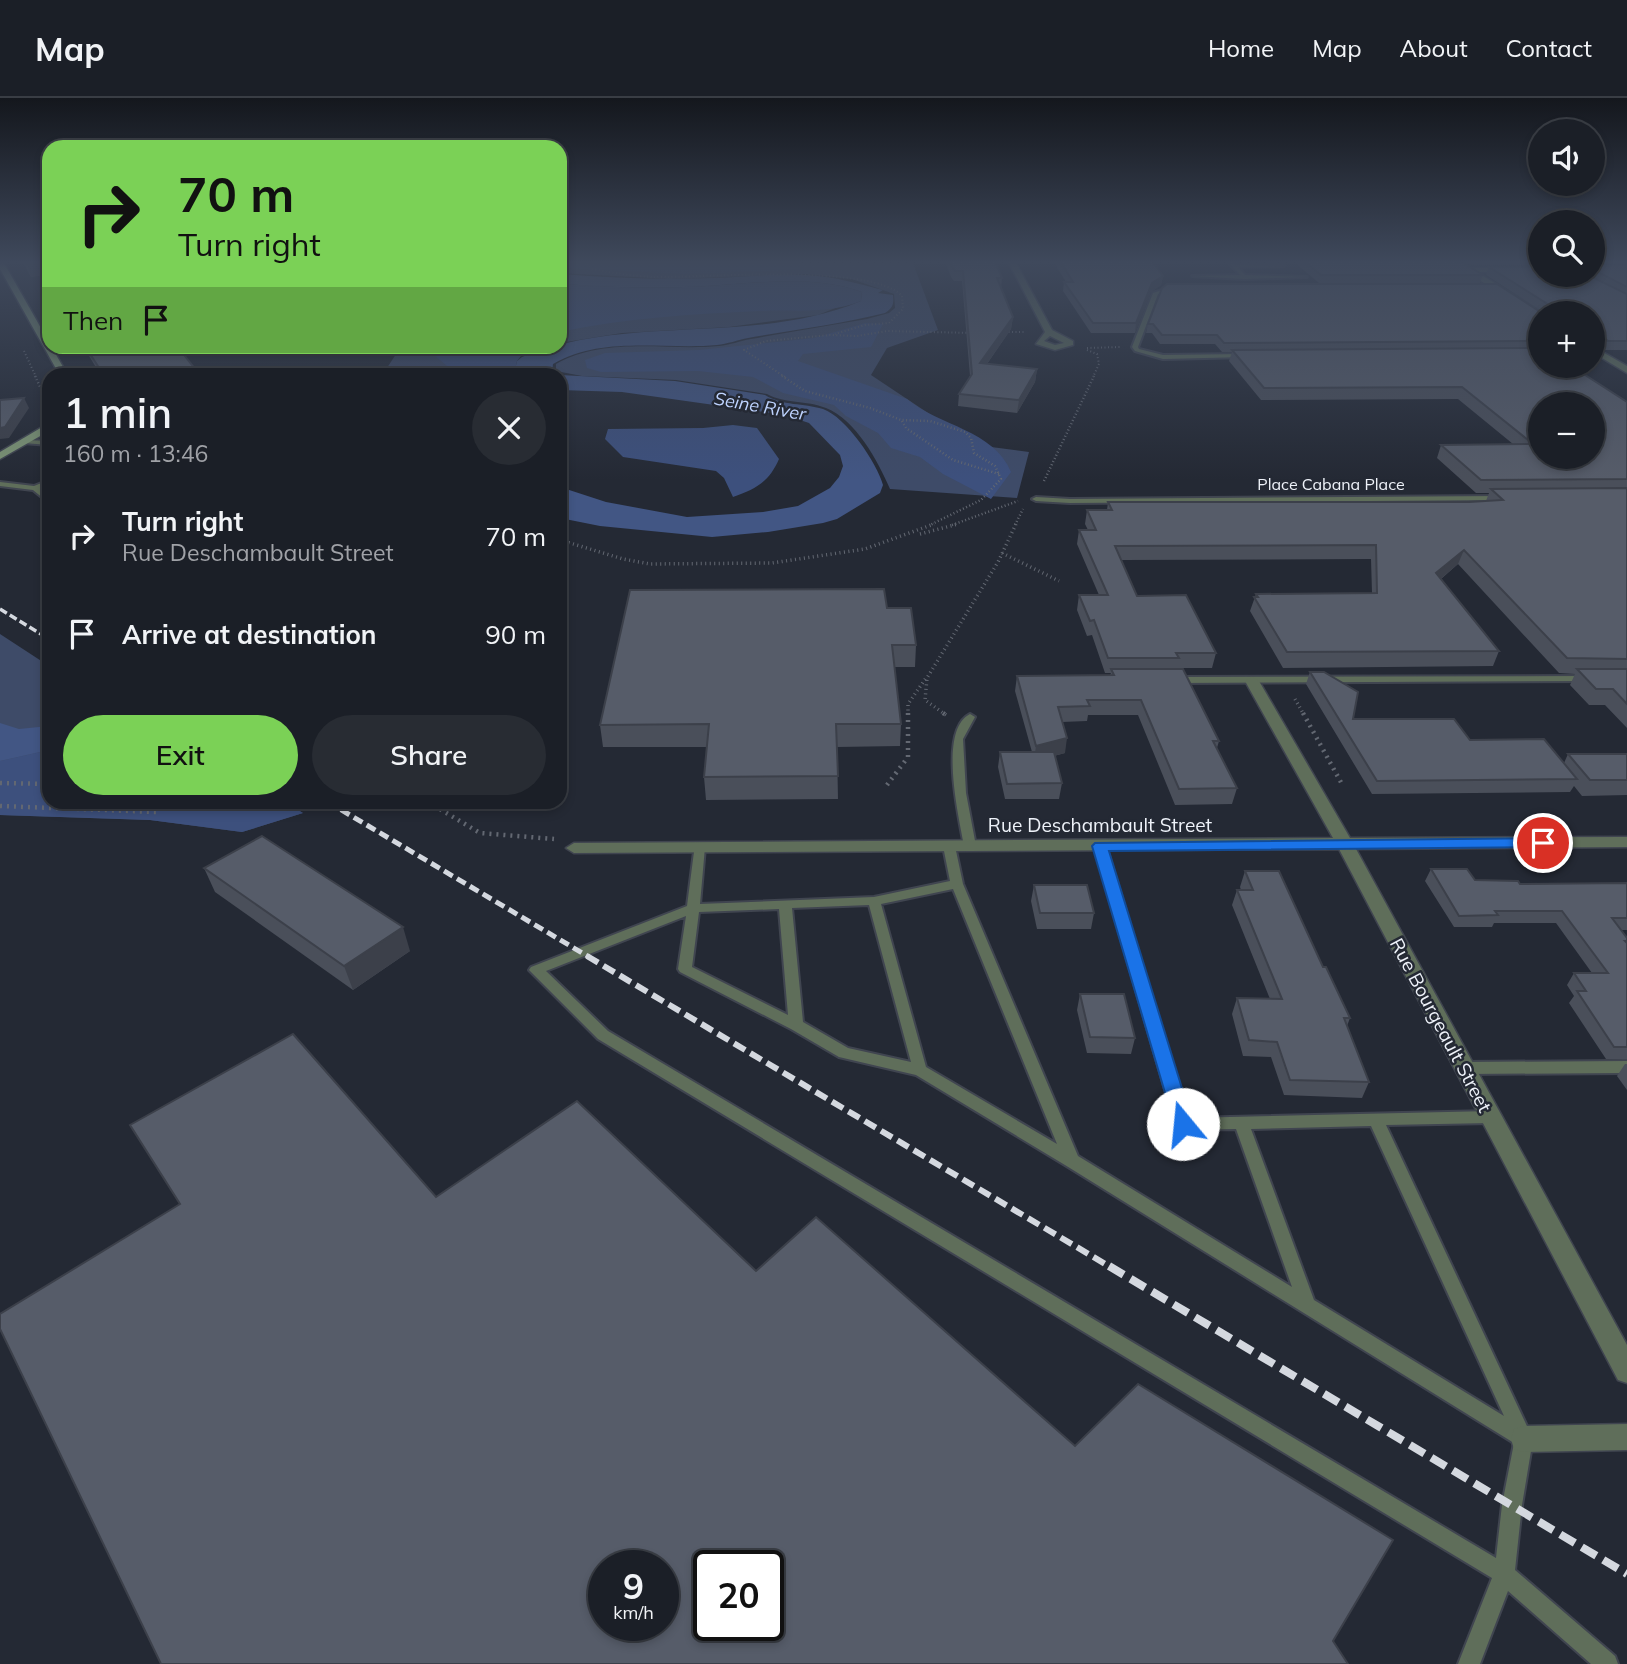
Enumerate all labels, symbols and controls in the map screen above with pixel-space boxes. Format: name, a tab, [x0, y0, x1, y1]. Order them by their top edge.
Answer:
text: Map	[35, 28, 105, 69]
text: Home	[1208, 33, 1274, 63]
text: Map	[1312, 33, 1362, 63]
text: About	[1400, 33, 1468, 63]
text: Contact	[1506, 33, 1592, 63]
map controls	[1528, 119, 1605, 469]
button: sound	[1528, 119, 1605, 196]
text: 70 m	[178, 163, 294, 224]
icon: right	[63, 168, 154, 259]
button: search	[1528, 210, 1605, 287]
text: Turn right	[178, 224, 321, 264]
icon: arrive	[137, 301, 175, 339]
button: +	[1528, 301, 1605, 378]
text: Then	[63, 304, 123, 337]
text: 1 min	[63, 386, 172, 439]
water label: Seine River	[712, 387, 809, 426]
button: close	[472, 391, 546, 465]
button: −	[1528, 392, 1605, 469]
text: 160 m · 13:46	[63, 439, 208, 468]
street label: Place Cabana Place	[1257, 474, 1405, 494]
text: Turn right	[122, 505, 243, 538]
icon: right	[63, 517, 101, 555]
text: 70 m	[485, 520, 546, 553]
text: Rue Deschambault Street	[122, 538, 394, 567]
icon: arrive	[63, 615, 101, 653]
text: Arrive at destination	[122, 618, 377, 651]
text: 90 m	[485, 618, 546, 651]
button: Exit	[63, 715, 298, 795]
button: Share	[312, 715, 546, 795]
street label: Rue Deschambault Street	[988, 813, 1213, 837]
pin	[1513, 813, 1573, 873]
icon: arrive	[1524, 824, 1562, 862]
street label: Rue Bourgeault Street	[1385, 934, 1497, 1116]
position arrow	[1146, 1087, 1220, 1161]
speed limit sign: 20	[693, 1550, 784, 1641]
text: 9	[623, 1564, 644, 1608]
text: km/h	[613, 1601, 654, 1624]

